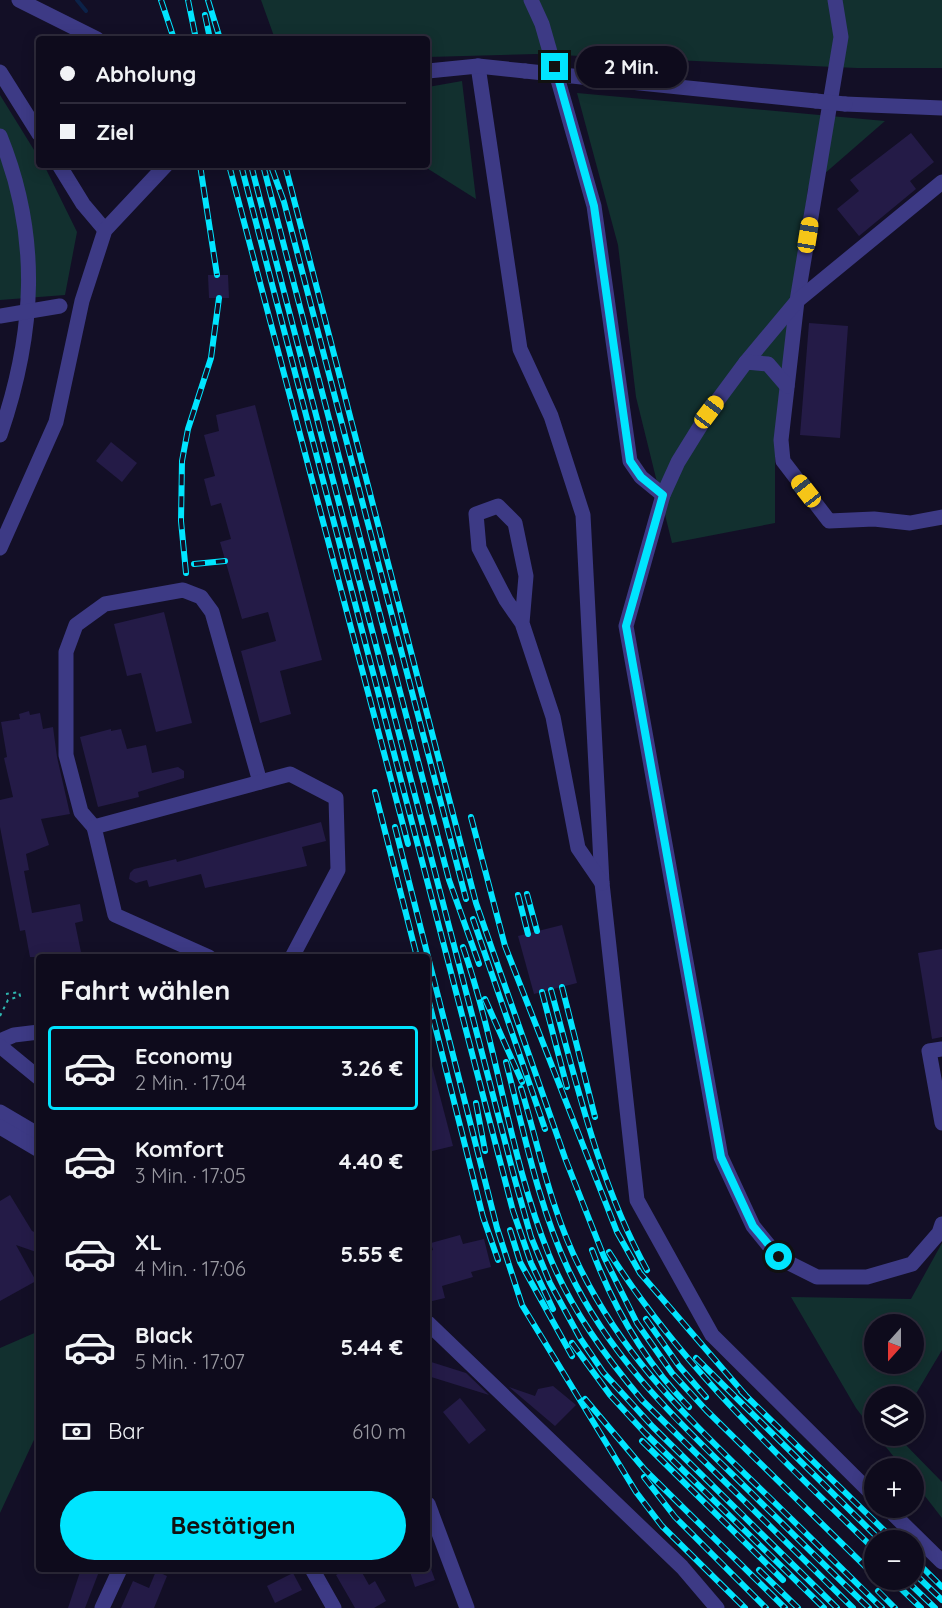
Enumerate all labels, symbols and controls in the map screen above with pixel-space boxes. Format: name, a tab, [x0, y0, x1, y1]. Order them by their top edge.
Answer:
callout: 2 Min.	[576, 46, 687, 88]
route end	[541, 53, 568, 80]
text: 2 Min.	[604, 54, 659, 79]
text: Abholung	[96, 60, 196, 88]
text: Ziel	[96, 118, 134, 146]
car	[796, 216, 820, 254]
car	[691, 392, 727, 432]
car	[788, 471, 824, 511]
text: Fahrt wählen	[60, 973, 230, 1007]
icon: car	[63, 1041, 117, 1095]
text: Economy	[135, 1042, 233, 1070]
text: 3.26 €	[341, 1054, 403, 1082]
text: 2 Min. · 17:04	[135, 1070, 246, 1095]
icon: car	[63, 1134, 117, 1188]
text: Komfort	[135, 1135, 224, 1163]
text: 4.40 €	[339, 1147, 403, 1175]
text: 3 Min. · 17:05	[135, 1163, 246, 1188]
icon: car	[63, 1227, 117, 1281]
text: XL	[135, 1228, 162, 1256]
text: 5.55 €	[340, 1240, 403, 1268]
route start	[765, 1243, 792, 1270]
text: 4 Min. · 17:06	[135, 1256, 246, 1281]
north arrow	[864, 1314, 924, 1374]
map controls	[864, 1314, 924, 1590]
icon: car	[63, 1320, 117, 1374]
text: Black	[135, 1321, 193, 1349]
text: 5.44 €	[341, 1333, 403, 1361]
text: 5 Min. · 17:07	[135, 1349, 245, 1374]
button: layers	[864, 1386, 924, 1446]
icon: cash	[60, 1415, 93, 1448]
text: Bar	[108, 1417, 144, 1445]
text: 610 m	[352, 1419, 406, 1444]
button: +	[864, 1458, 924, 1518]
button: Bestätigen	[60, 1491, 406, 1560]
button: −	[864, 1530, 924, 1590]

